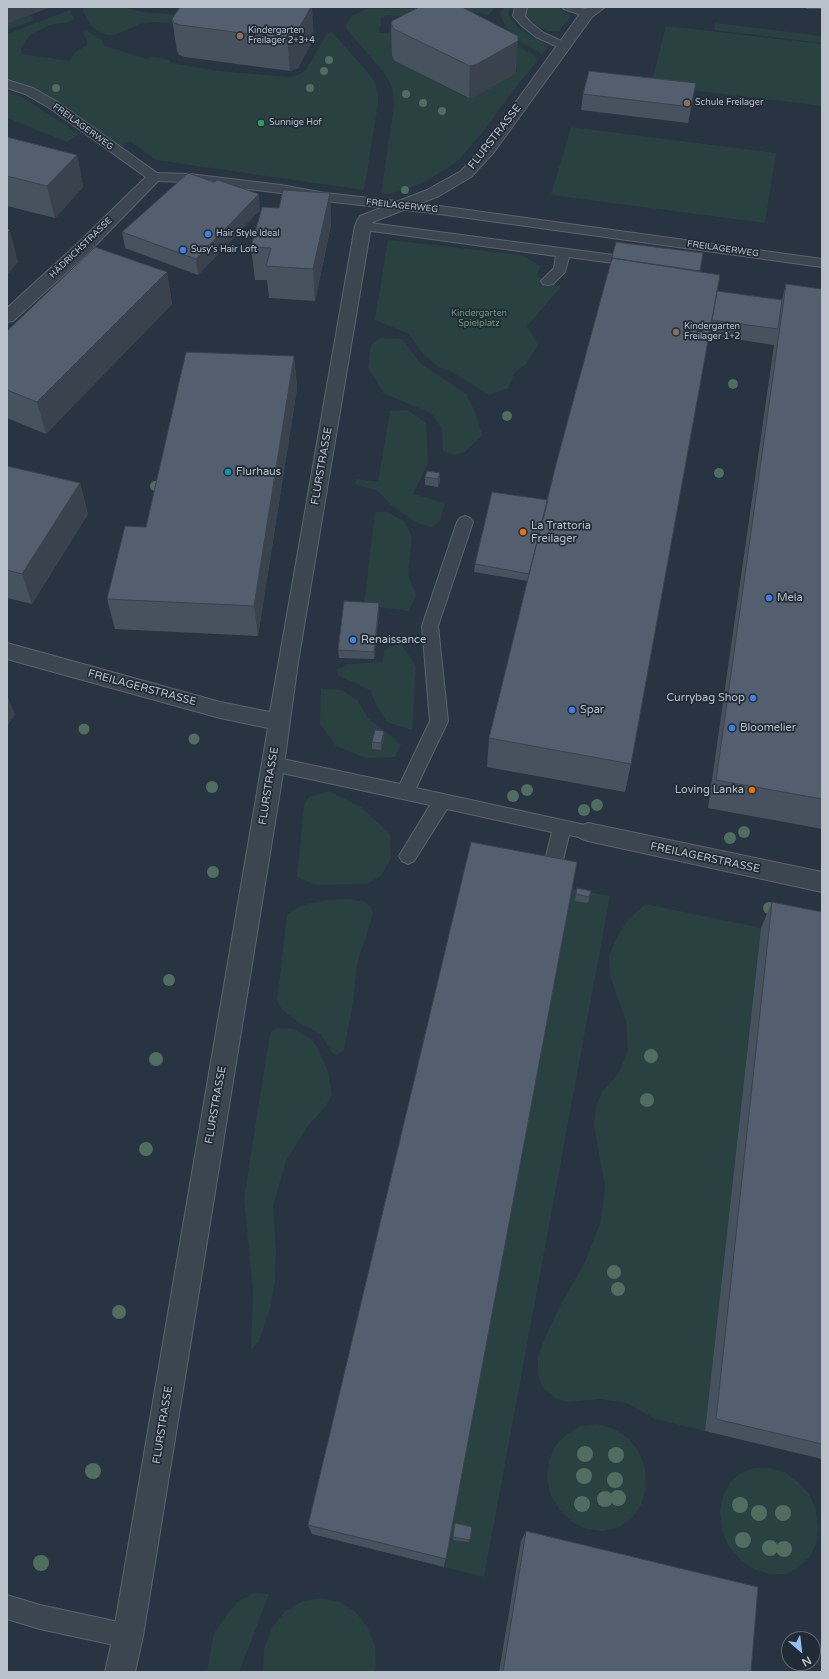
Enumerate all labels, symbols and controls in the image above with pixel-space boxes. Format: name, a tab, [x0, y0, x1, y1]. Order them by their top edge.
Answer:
place label: Kindergarten Freilager 2+3+4	[248, 26, 315, 47]
marker: Kindergarten Freilager 2+3+4	[235, 31, 245, 41]
marker: Schule Freilager	[682, 98, 692, 108]
place label: Schule Freilager	[695, 98, 763, 108]
street label: FREILAGERWEG	[51, 101, 115, 153]
street label: FLURSTRASSE	[466, 102, 524, 172]
marker: Sunnige Hof	[256, 118, 266, 128]
place label: Sunnige Hof	[269, 118, 322, 128]
street label: FREILAGERWEG	[365, 197, 439, 215]
street label: HÄDRICHSTRASSE	[47, 215, 115, 281]
marker: Hair Style Ideal	[203, 229, 213, 239]
place label: Hair Style Ideal	[216, 229, 280, 239]
street label: FREILAGERWEG	[686, 239, 760, 259]
marker: Susy‘s Hair Loft	[178, 245, 188, 255]
place label: Susy‘s Hair Loft	[191, 245, 257, 255]
park label: Kindergarten Spielplatz	[451, 309, 507, 330]
place label: Kindergarten Freilager 1+2	[684, 322, 740, 343]
marker: Kindergarten Freilager 1+2	[671, 327, 681, 337]
street label: FLURSTRASSE	[309, 426, 335, 506]
place label: Flurhaus	[236, 465, 281, 479]
marker: Flurhaus	[223, 467, 233, 477]
place label: La Trattoria Freilager	[531, 519, 591, 545]
marker: La Trattoria Freilager	[518, 527, 528, 537]
place label: Mela	[777, 591, 803, 605]
marker: Mela	[764, 593, 774, 603]
place label: Renaissance	[361, 633, 426, 647]
marker: Renaissance	[348, 635, 358, 645]
street label: FREILAGERSTRASSE	[86, 667, 198, 709]
place label: Currybag Shop	[667, 691, 745, 705]
marker: Currybag Shop	[748, 693, 758, 703]
place label: Spar	[580, 703, 604, 717]
marker: Spar	[567, 705, 577, 715]
place label: Bloomelier	[740, 721, 796, 735]
marker: Bloomelier	[727, 723, 737, 733]
street label: FLURSTRASSE	[256, 746, 282, 826]
place label: Loving Lanka	[675, 783, 744, 797]
marker: Loving Lanka	[747, 785, 757, 795]
street label: FREILAGERSTRASSE	[649, 840, 761, 876]
street label: FLURSTRASSE	[203, 1065, 229, 1145]
street label: FLURSTRASSE	[150, 1385, 176, 1465]
north arrow	[781, 1631, 821, 1671]
text: N	[799, 1653, 813, 1669]

